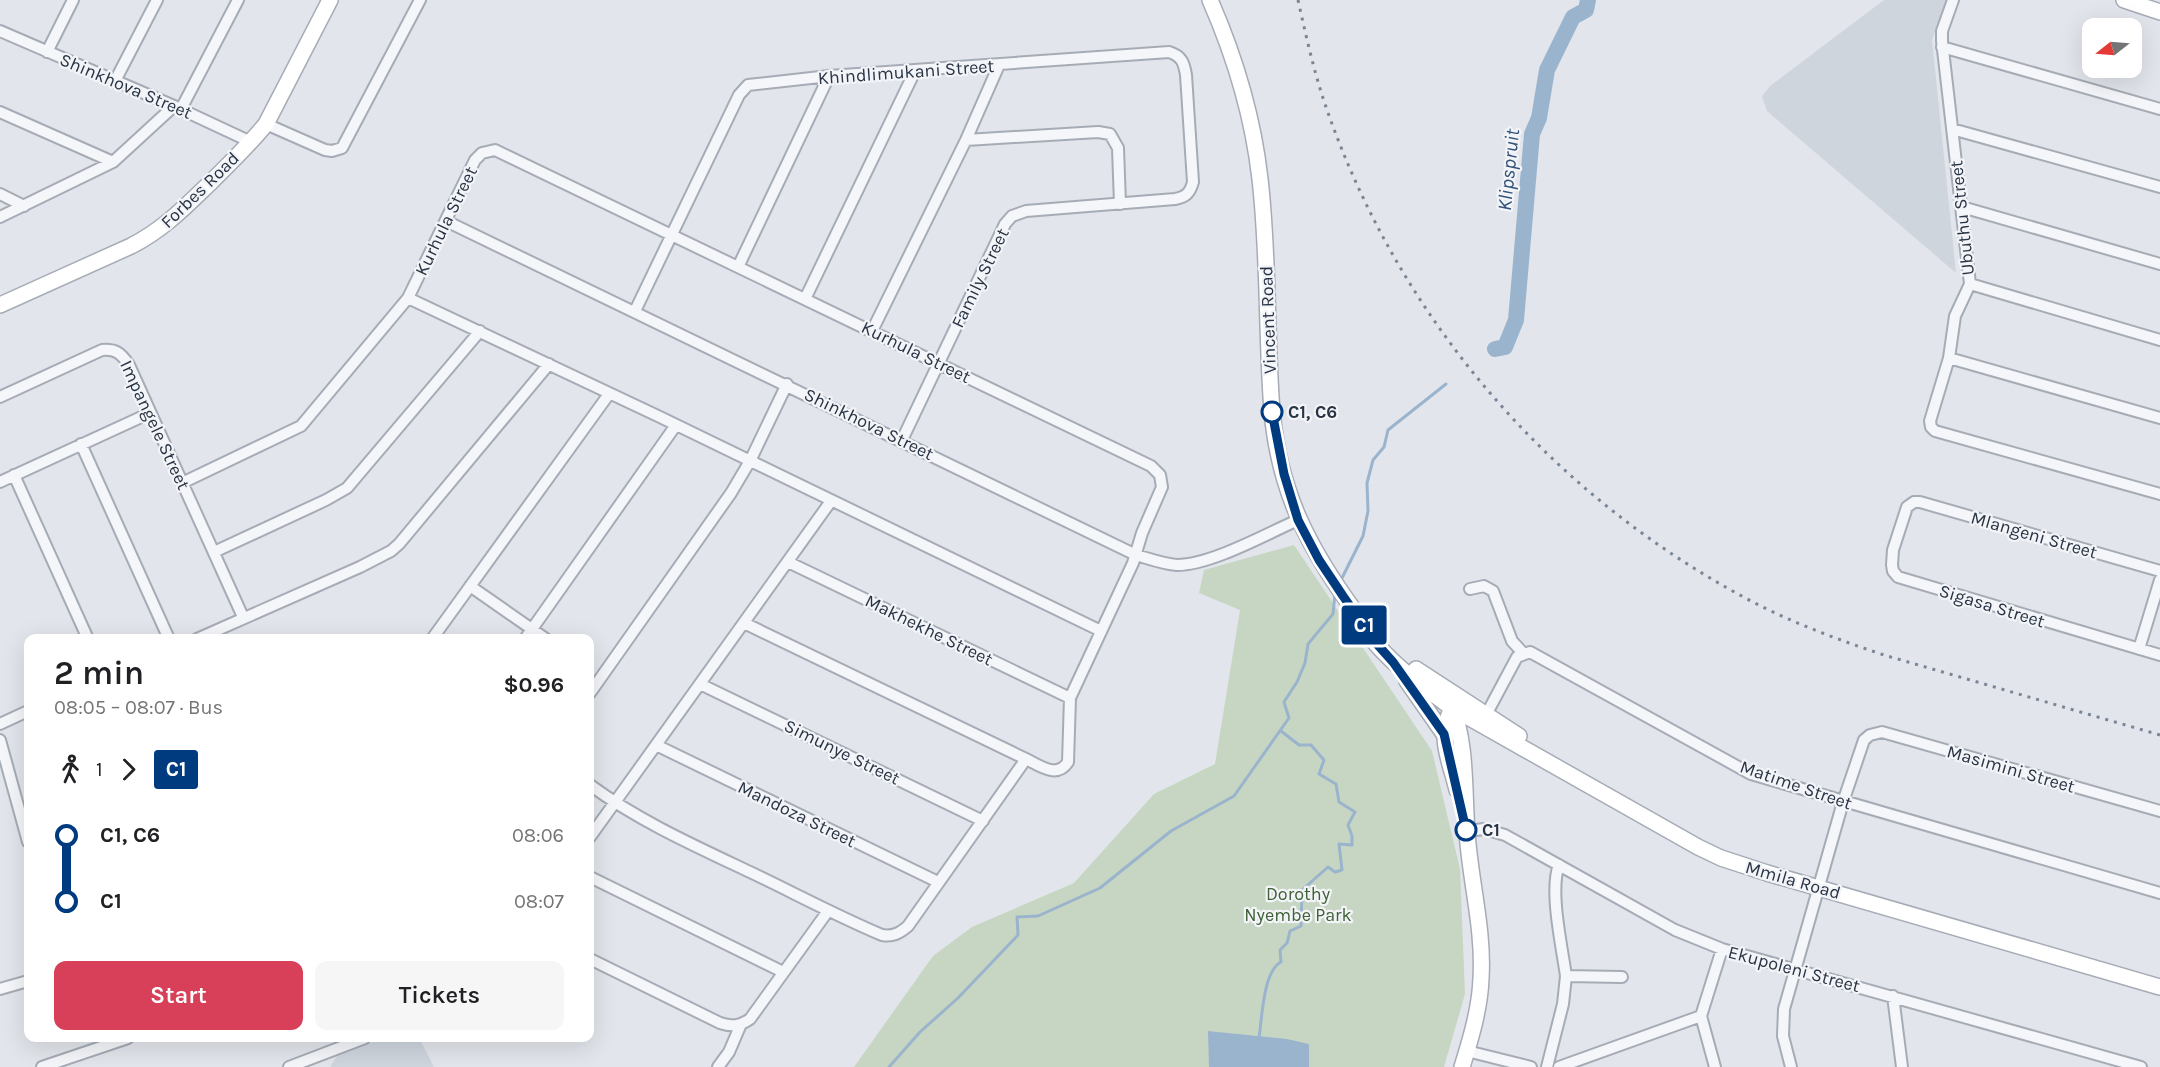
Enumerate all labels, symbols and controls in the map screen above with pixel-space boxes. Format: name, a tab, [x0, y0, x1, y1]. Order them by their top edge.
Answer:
north arrow	[2082, 18, 2142, 78]
map controls	[2082, 18, 2142, 78]
street label: Shinkhova Street	[57, 48, 196, 124]
street label: Khindlimukani Street	[817, 55, 995, 89]
water label: Klipspruit	[1493, 128, 1524, 212]
street label: Forbes Road	[156, 147, 244, 233]
street label: Ubuthu Street	[1945, 159, 1979, 277]
street label: Kurhula Street	[410, 163, 482, 279]
street label: Family Street	[946, 224, 1014, 331]
street label: Vincent Road	[1255, 266, 1281, 374]
street label: Kurhula Street	[858, 316, 974, 388]
street label: Impangele Street	[115, 357, 195, 494]
street label: Shinkhova Street	[801, 383, 938, 465]
marker: C1, C6	[1261, 401, 1283, 423]
place label: C1, C6	[1288, 401, 1337, 423]
street label: Mlangeni Street	[1968, 506, 2100, 564]
street label: Sigasa Street	[1936, 579, 2048, 633]
street label: Makhekhe Street	[862, 590, 997, 671]
line badge: C1	[1337, 606, 1391, 644]
text: C1	[1354, 613, 1374, 637]
text: 2 min	[54, 654, 144, 692]
text: $0.96	[503, 672, 564, 698]
text: 08:05 – 08:07 · Bus	[54, 696, 223, 719]
street label: Simunye Street	[780, 714, 904, 790]
street label: Masimini Street	[1944, 740, 2078, 798]
icon: walk	[54, 753, 87, 786]
icon: forward	[112, 753, 145, 786]
street label: Matime Street	[1737, 756, 1855, 815]
text: C1	[166, 757, 186, 781]
text: 1	[96, 758, 103, 781]
street label: Mandoza Street	[734, 776, 860, 852]
marker: C1	[1455, 819, 1477, 841]
place label: C1	[1482, 819, 1500, 841]
text: C1, C6	[100, 822, 160, 848]
text: 08:06	[512, 824, 564, 847]
street label: Mmila Road	[1743, 856, 1843, 904]
park label: Dorothy Nyembe Park	[1244, 883, 1352, 926]
text: C1	[100, 888, 122, 914]
text: 08:07	[514, 890, 564, 913]
street label: Ekupoleni Street	[1726, 941, 1863, 997]
button: Start	[54, 961, 303, 1030]
button: Tickets	[315, 961, 564, 1030]

